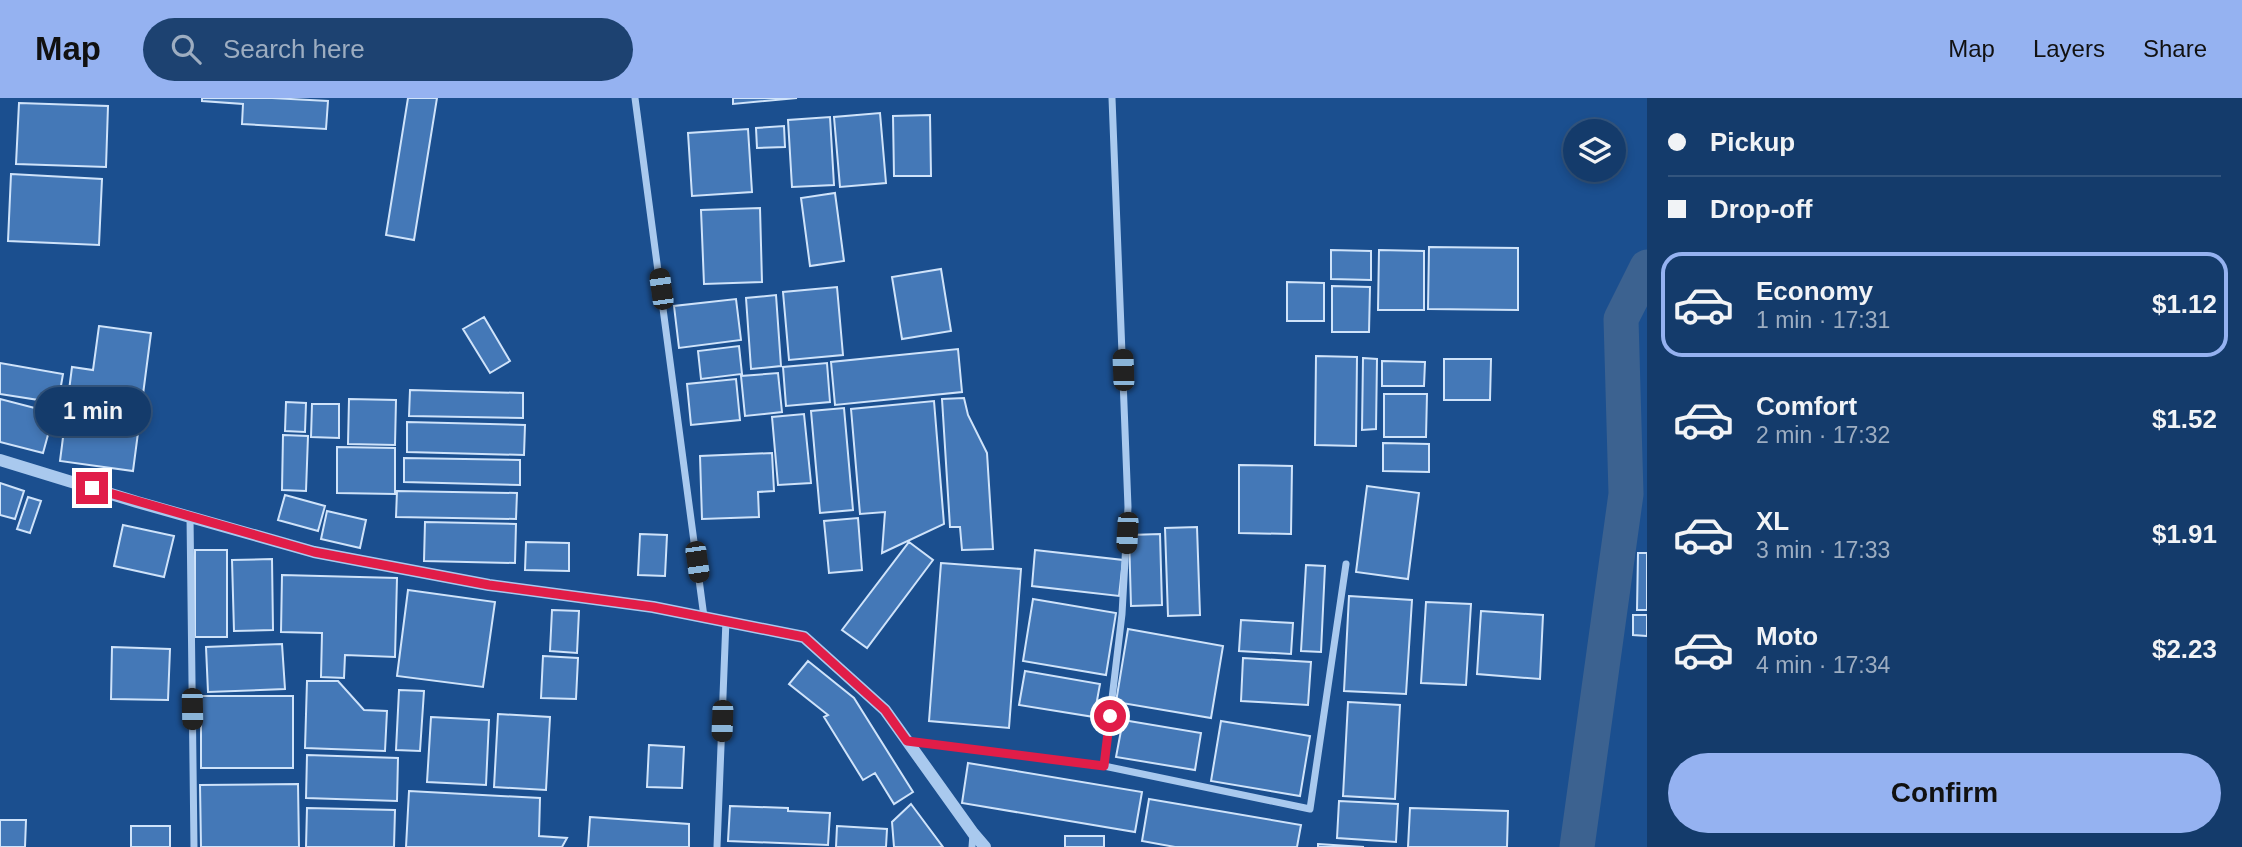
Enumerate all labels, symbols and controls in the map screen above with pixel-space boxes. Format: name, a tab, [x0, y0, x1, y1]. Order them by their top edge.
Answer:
search box	[143, 18, 633, 81]
text: Map	[35, 30, 101, 67]
icon: search	[167, 30, 205, 68]
text: Search here	[223, 34, 365, 64]
text: Map	[1948, 35, 1995, 62]
text: Layers	[2033, 35, 2105, 62]
text: Share	[2143, 35, 2207, 62]
map controls	[1563, 119, 1626, 182]
button: layers	[1563, 119, 1626, 182]
text: Pickup	[1710, 127, 1795, 157]
text: Drop-off	[1710, 194, 1813, 224]
car	[648, 267, 675, 311]
icon: car	[1672, 273, 1735, 336]
text: Economy	[1756, 276, 1873, 306]
text: $1.12	[2152, 289, 2217, 319]
text: 1 min · 17:31	[1756, 307, 1890, 333]
car	[1112, 349, 1135, 391]
callout: 1 min	[34, 386, 150, 436]
icon: car	[1672, 388, 1735, 451]
text: Comfort	[1756, 391, 1857, 421]
text: 1 min	[63, 398, 123, 424]
text: $1.52	[2152, 404, 2217, 434]
text: 2 min · 17:32	[1756, 422, 1890, 448]
route end	[76, 472, 108, 504]
icon: car	[1672, 503, 1735, 566]
text: XL	[1756, 506, 1789, 536]
car	[1116, 511, 1139, 555]
text: $1.91	[2152, 519, 2217, 549]
text: 3 min · 17:33	[1756, 537, 1890, 563]
car	[684, 540, 711, 584]
icon: car	[1672, 618, 1735, 681]
text: Moto	[1756, 621, 1818, 651]
text: $2.23	[2152, 634, 2217, 664]
text: 4 min · 17:34	[1756, 652, 1890, 678]
car	[182, 688, 203, 730]
car	[711, 700, 734, 742]
route start	[1094, 700, 1126, 732]
button: Confirm	[1668, 753, 2221, 833]

